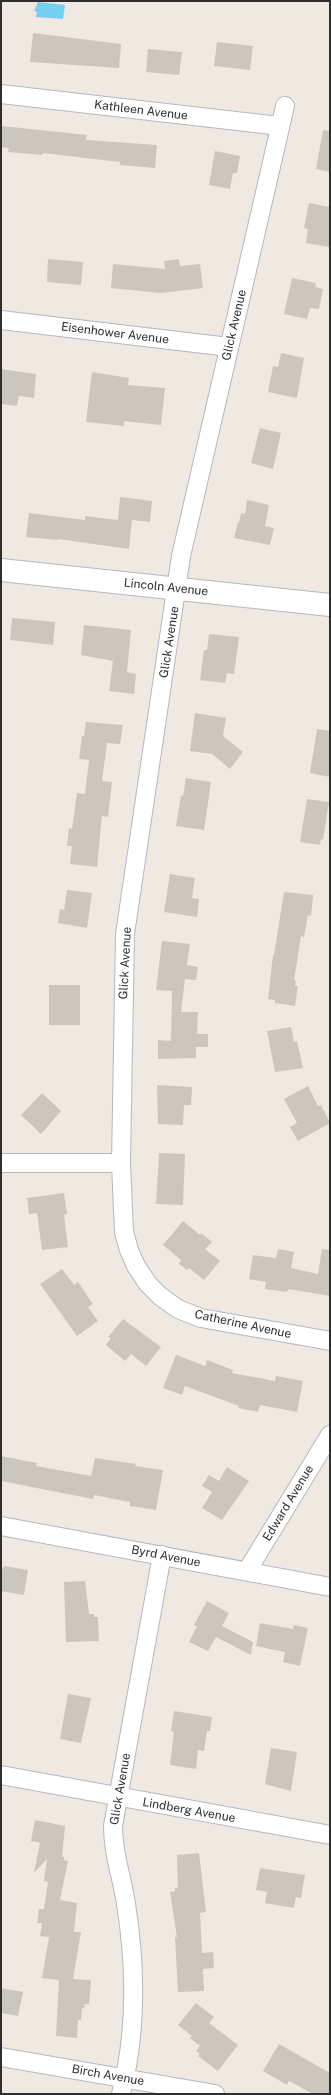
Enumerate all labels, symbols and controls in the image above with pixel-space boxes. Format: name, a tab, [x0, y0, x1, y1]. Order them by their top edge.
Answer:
street label: Kathleen Avenue	[93, 97, 189, 123]
street label: Glick Avenue	[219, 288, 249, 362]
street label: Eisenhower Avenue	[60, 319, 170, 347]
street label: Lincoln Avenue	[123, 576, 209, 598]
street label: Glick Avenue	[156, 605, 182, 679]
street label: Glick Avenue	[116, 926, 134, 1000]
street label: Catherine Avenue	[193, 1307, 293, 1341]
street label: Edward Avenue	[260, 1462, 316, 1544]
street label: Byrd Avenue	[130, 1542, 202, 1570]
street label: Glick Avenue	[107, 1752, 133, 1826]
street label: Lindberg Avenue	[141, 1795, 237, 1825]
street label: Birch Avenue	[71, 2062, 145, 2088]

